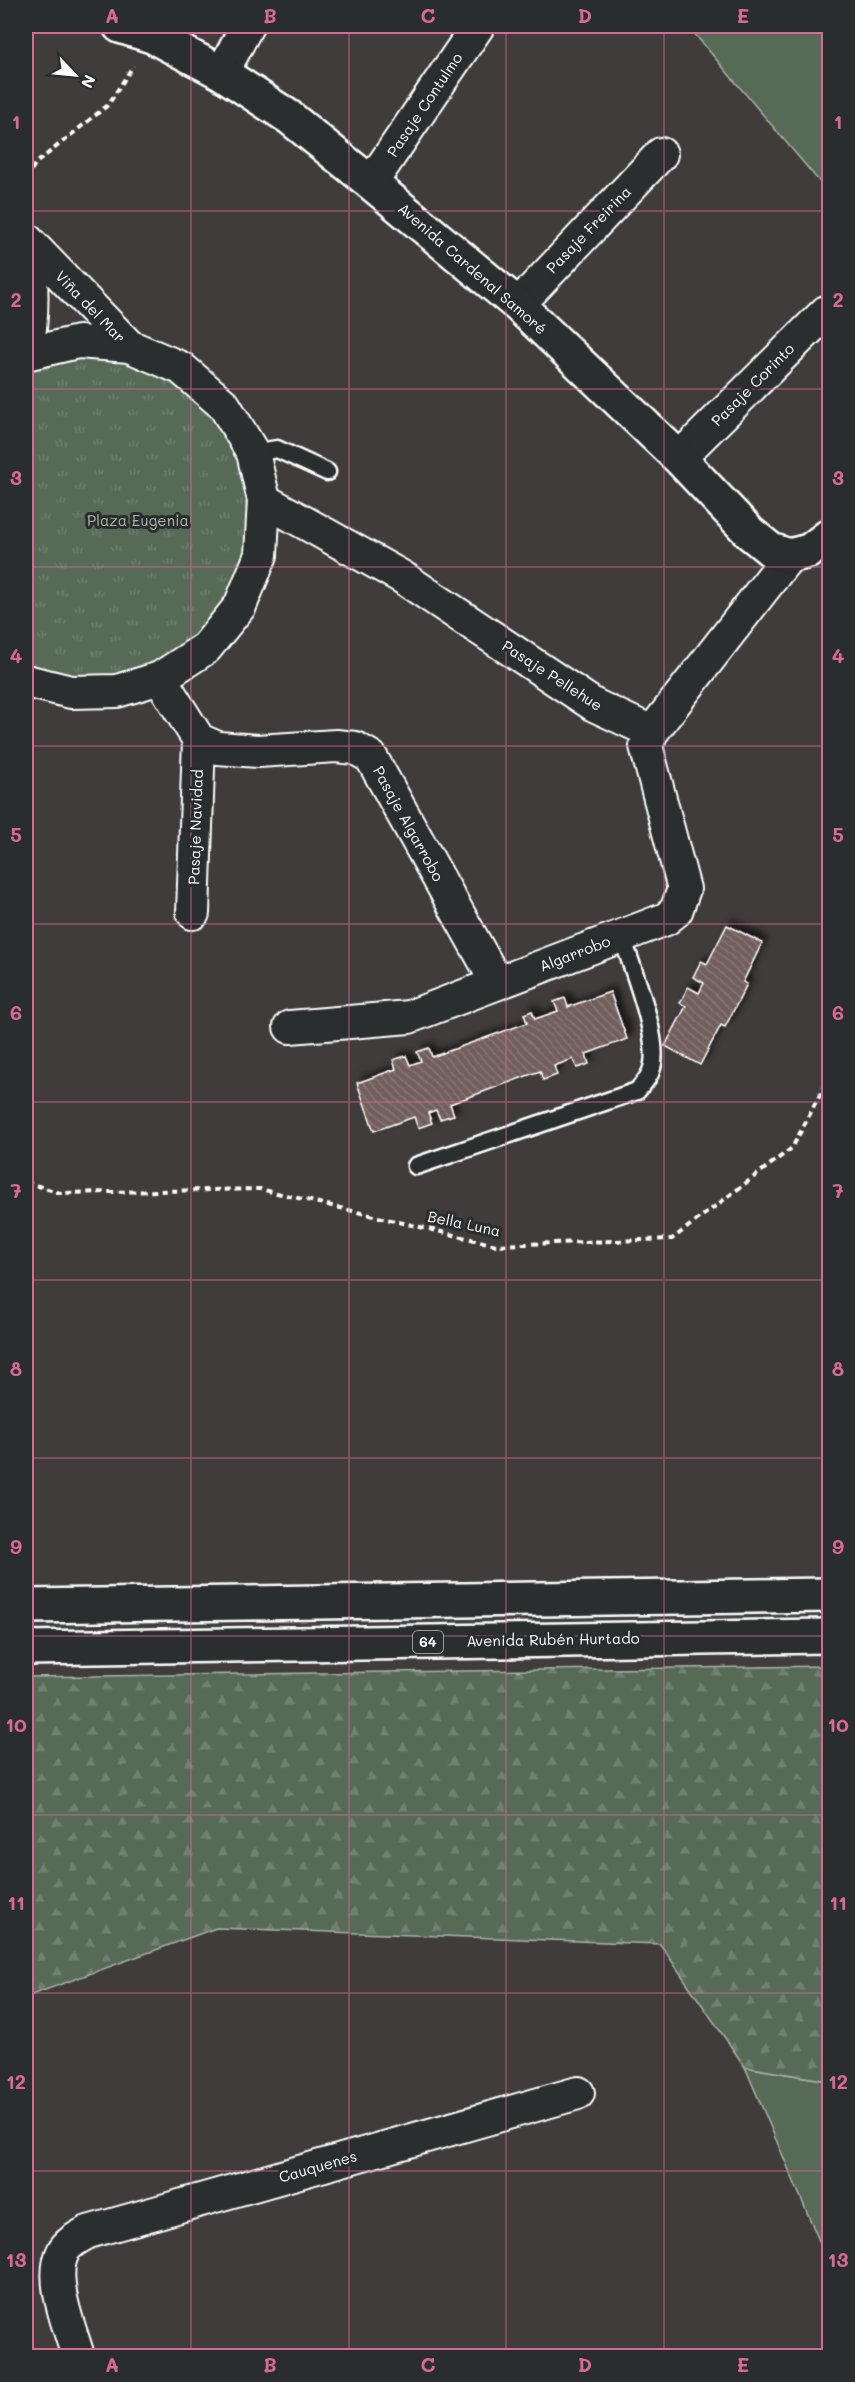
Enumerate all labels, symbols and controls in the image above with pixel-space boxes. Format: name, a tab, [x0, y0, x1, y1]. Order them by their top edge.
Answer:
text: A	[105, 2, 119, 28]
text: B	[263, 2, 277, 28]
text: C	[421, 2, 436, 28]
text: D	[578, 2, 592, 28]
text: E	[737, 2, 749, 28]
north arrow	[45, 45, 105, 105]
street label: Pasaje Contulmo	[382, 48, 467, 160]
text: N	[77, 72, 101, 92]
text: 1	[12, 108, 20, 134]
text: 1	[834, 108, 842, 134]
street label: Pasaje Freirina	[542, 181, 635, 277]
street label: Avenida Cardenal Samoré	[394, 198, 551, 338]
street label: Viña del Mar	[51, 266, 130, 347]
text: 2	[10, 286, 22, 312]
text: 2	[832, 286, 844, 312]
street label: Pasaje Corinto	[706, 338, 798, 430]
text: 3	[10, 464, 22, 490]
text: 3	[832, 464, 844, 490]
park label: Plaza Eugenia	[87, 510, 189, 530]
street label: Pasaje Pellehue	[499, 635, 606, 715]
text: 4	[10, 642, 23, 668]
text: 4	[832, 642, 845, 668]
street label: Pasaje Algarrobo	[369, 762, 449, 885]
street label: Pasaje Navidad	[183, 769, 207, 885]
text: 5	[10, 821, 22, 847]
text: 5	[832, 821, 844, 847]
street label: Algarrobo	[536, 930, 613, 976]
text: 6	[10, 999, 22, 1025]
text: 6	[832, 999, 844, 1025]
text: 7	[10, 1177, 22, 1203]
text: 7	[832, 1177, 844, 1203]
street label: Bella Luna	[426, 1206, 502, 1240]
text: 8	[10, 1355, 22, 1381]
text: 8	[832, 1355, 844, 1381]
text: 9	[10, 1533, 22, 1559]
text: 9	[832, 1533, 844, 1559]
street label: Avenida Rubén Hurtado	[466, 1627, 640, 1651]
road number: 64	[413, 1631, 443, 1653]
text: 10	[5, 1711, 27, 1737]
text: 10	[827, 1711, 849, 1737]
text: 11	[7, 1889, 25, 1915]
text: 11	[829, 1889, 847, 1915]
text: 12	[6, 2068, 26, 2094]
text: 12	[828, 2068, 848, 2094]
street label: Cauquenes	[276, 2145, 359, 2187]
text: 13	[6, 2246, 26, 2272]
text: 13	[828, 2246, 848, 2272]
text: A	[105, 2351, 119, 2377]
text: B	[263, 2351, 277, 2377]
text: C	[421, 2351, 436, 2377]
text: D	[578, 2351, 592, 2377]
text: E	[737, 2351, 749, 2377]

